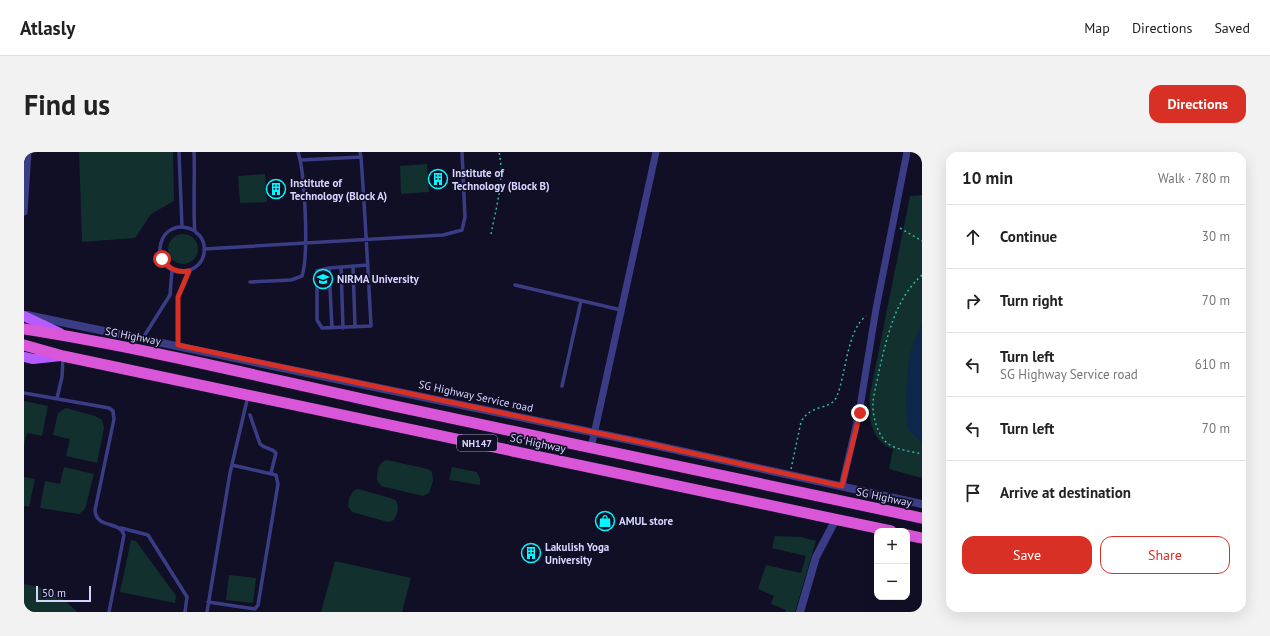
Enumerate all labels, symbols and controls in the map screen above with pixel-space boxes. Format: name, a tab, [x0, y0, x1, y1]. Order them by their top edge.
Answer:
text: Atlasly	[20, 16, 75, 40]
text: Map	[1084, 19, 1110, 37]
text: Directions	[1132, 19, 1192, 37]
text: Saved	[1214, 19, 1250, 37]
button: Directions	[1149, 85, 1246, 123]
text: Find us	[24, 86, 110, 123]
place label: Institute of Technology (Block B)	[452, 166, 550, 193]
text: 10 min	[962, 167, 1013, 189]
building icon: Institute of Technology (Block B)	[427, 168, 449, 190]
text: Walk · 780 m	[1158, 170, 1230, 187]
place label: Institute of Technology (Block A)	[290, 176, 387, 203]
building icon: Institute of Technology (Block A)	[265, 178, 287, 200]
icon: ahead	[962, 226, 984, 248]
text: Continue	[1000, 227, 1057, 246]
text: 30 m	[1202, 228, 1230, 245]
route start	[153, 250, 171, 268]
school or university icon: NIRMA University	[312, 268, 334, 290]
place label: NIRMA University	[337, 272, 419, 286]
icon: right	[962, 290, 984, 312]
text: Turn right	[1000, 291, 1063, 310]
text: 70 m	[1202, 292, 1230, 309]
street label: SG Highway	[104, 324, 163, 348]
text: Turn left	[1000, 347, 1054, 366]
icon: left	[962, 354, 984, 376]
text: 610 m	[1195, 356, 1230, 373]
text: SG Highway Service road	[1000, 366, 1138, 383]
street label: SG Highway Service road	[417, 377, 535, 415]
route end	[851, 404, 869, 422]
icon: left	[962, 418, 984, 440]
text: Turn left	[1000, 419, 1054, 438]
text: 70 m	[1202, 420, 1230, 437]
street label: SG Highway	[509, 430, 568, 456]
road number: NH147	[457, 435, 497, 451]
icon: arrive	[962, 482, 984, 504]
text: Arrive at destination	[1000, 483, 1131, 502]
street label: SG Highway	[855, 484, 914, 510]
shop icon: AMUL store	[594, 510, 616, 532]
place label: AMUL store	[619, 514, 673, 528]
map controls	[874, 528, 910, 600]
button: +	[874, 528, 910, 564]
button: Save	[962, 536, 1092, 574]
button: Share	[1100, 536, 1230, 574]
place label: Lakulish Yoga University	[545, 540, 609, 567]
building icon: Lakulish Yoga University	[520, 542, 542, 564]
button: −	[874, 564, 910, 600]
scale bar	[36, 584, 91, 603]
text: 50 m	[42, 586, 66, 600]

